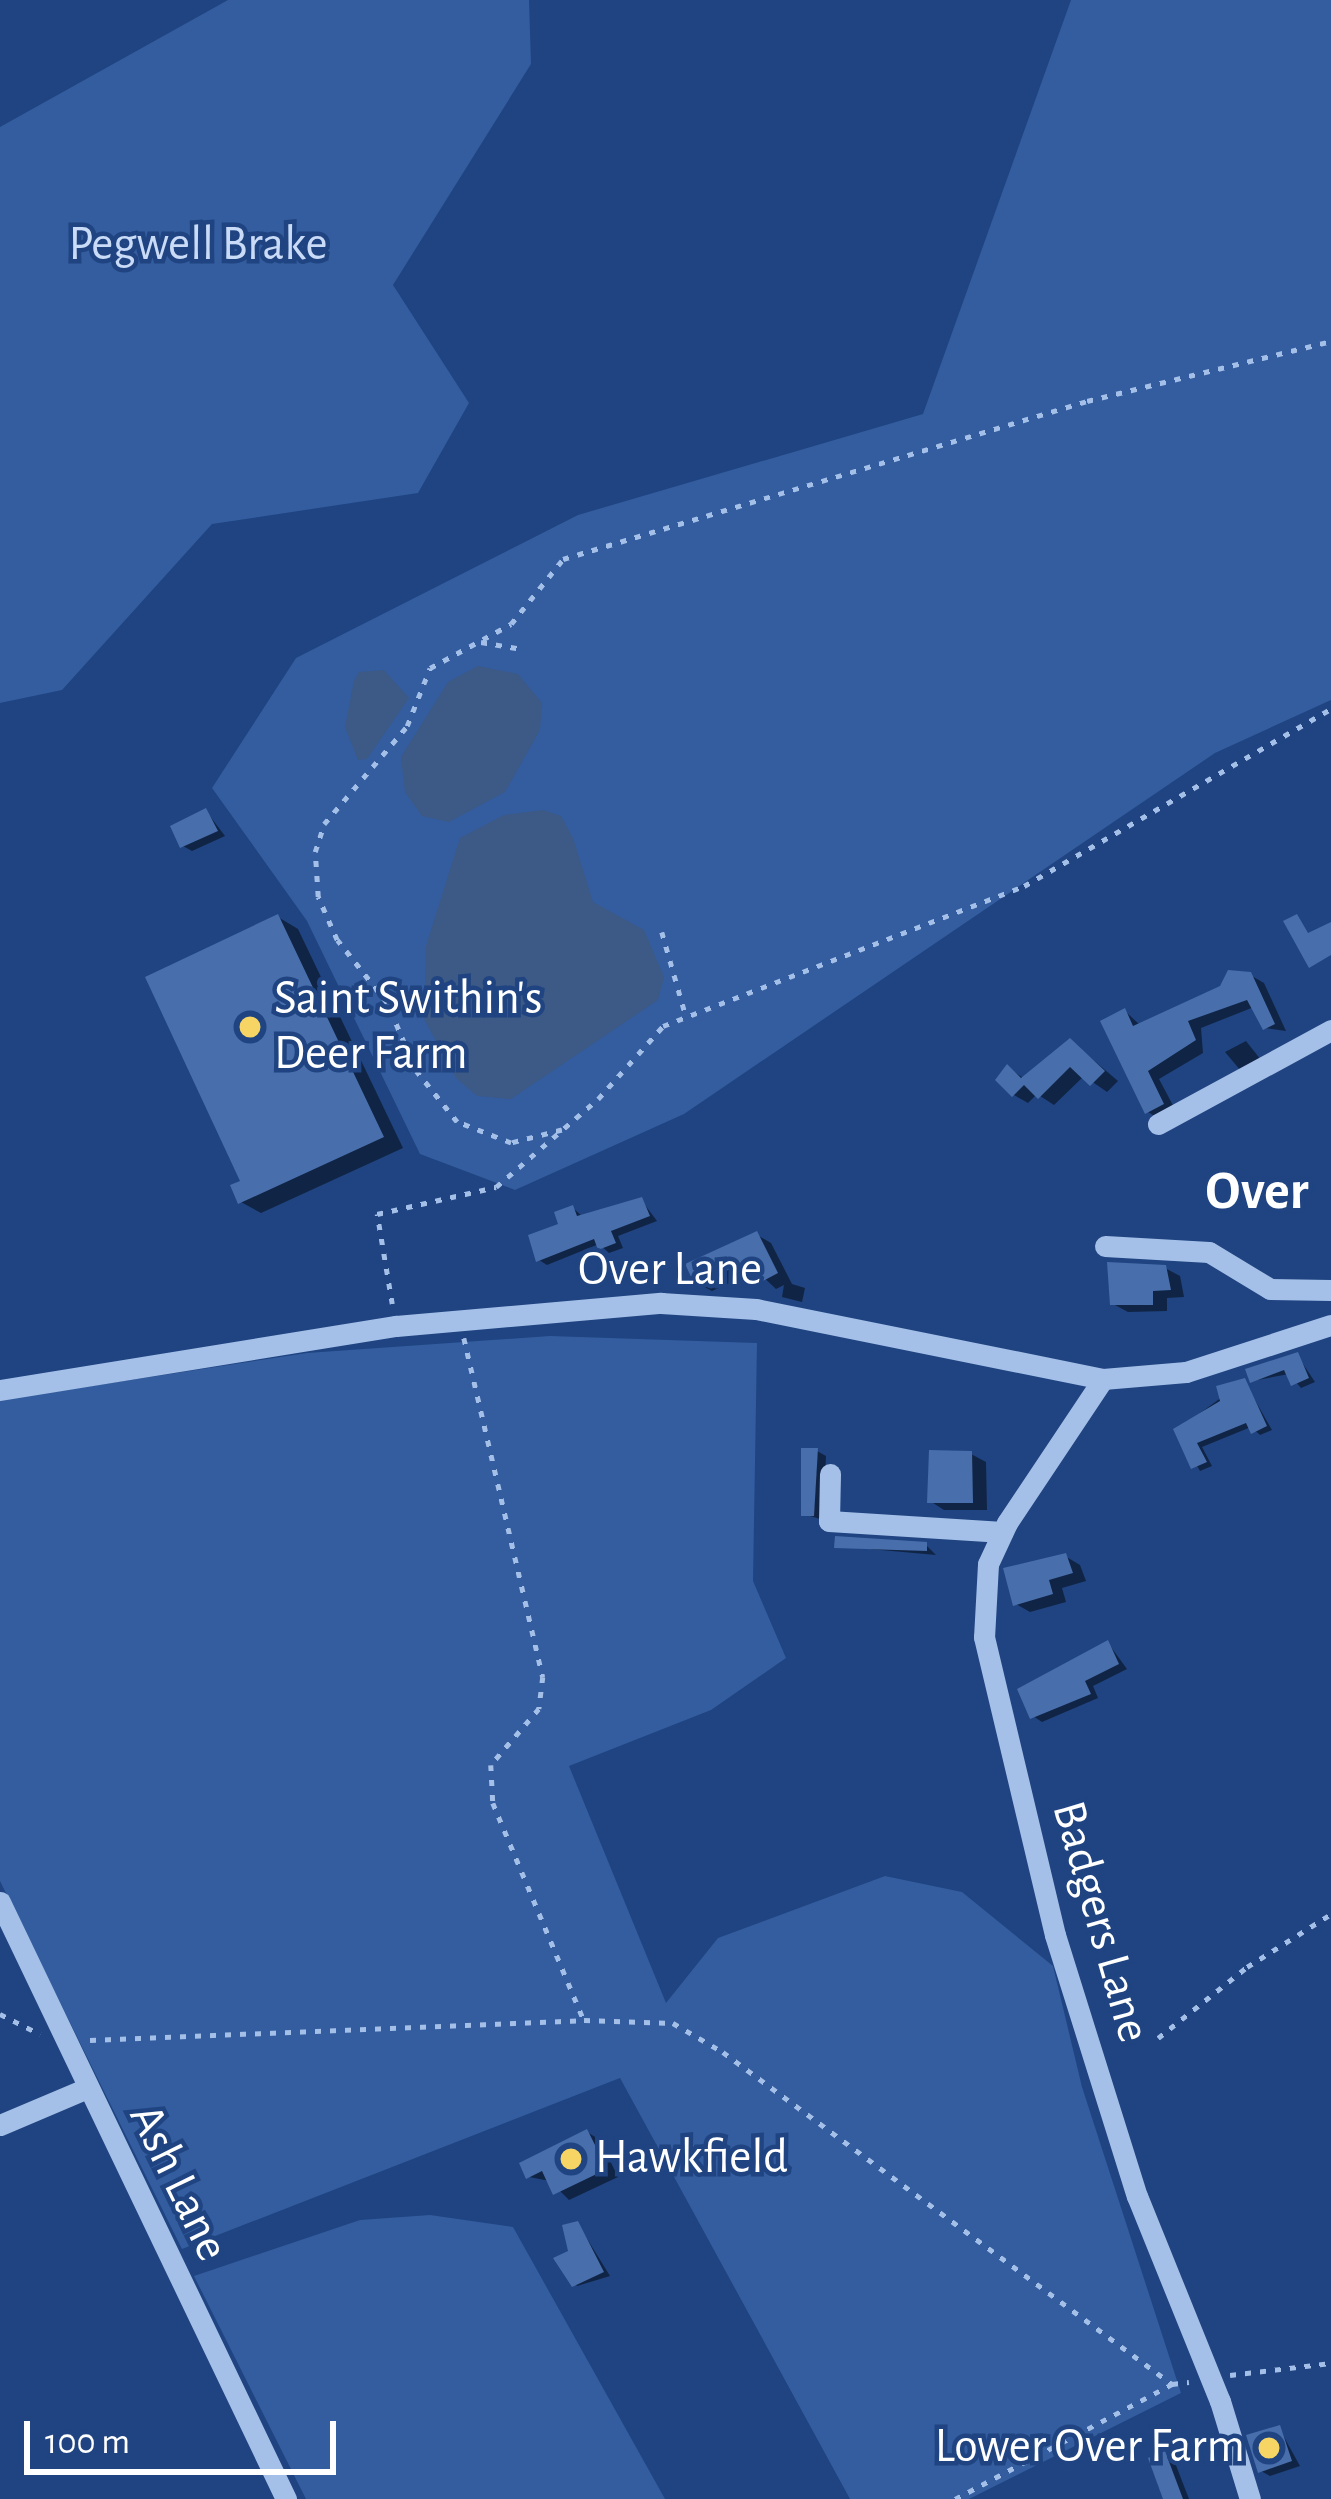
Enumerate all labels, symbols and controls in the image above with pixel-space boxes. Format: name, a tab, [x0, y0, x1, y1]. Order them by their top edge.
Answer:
park label: Pegwell Brake	[68, 217, 328, 275]
place label: Saint Swithin's Deer Farm	[274, 970, 542, 1083]
marker: Saint Swithin's Deer Farm	[237, 1014, 263, 1040]
district label: Over	[1206, 1160, 1308, 1224]
street label: Over Lane	[578, 1242, 762, 1300]
street label: Badgers Lane	[1038, 1795, 1162, 2049]
street label: Ash Lane	[116, 2095, 240, 2271]
place label: Hawkfield	[595, 2130, 788, 2188]
marker: Hawkfield	[558, 2146, 584, 2172]
scale bar	[30, 2397, 342, 2471]
place label: Lower Over Farm	[935, 2419, 1245, 2477]
text: 100 m	[45, 2424, 130, 2460]
marker: Lower Over Farm	[1256, 2435, 1282, 2461]

